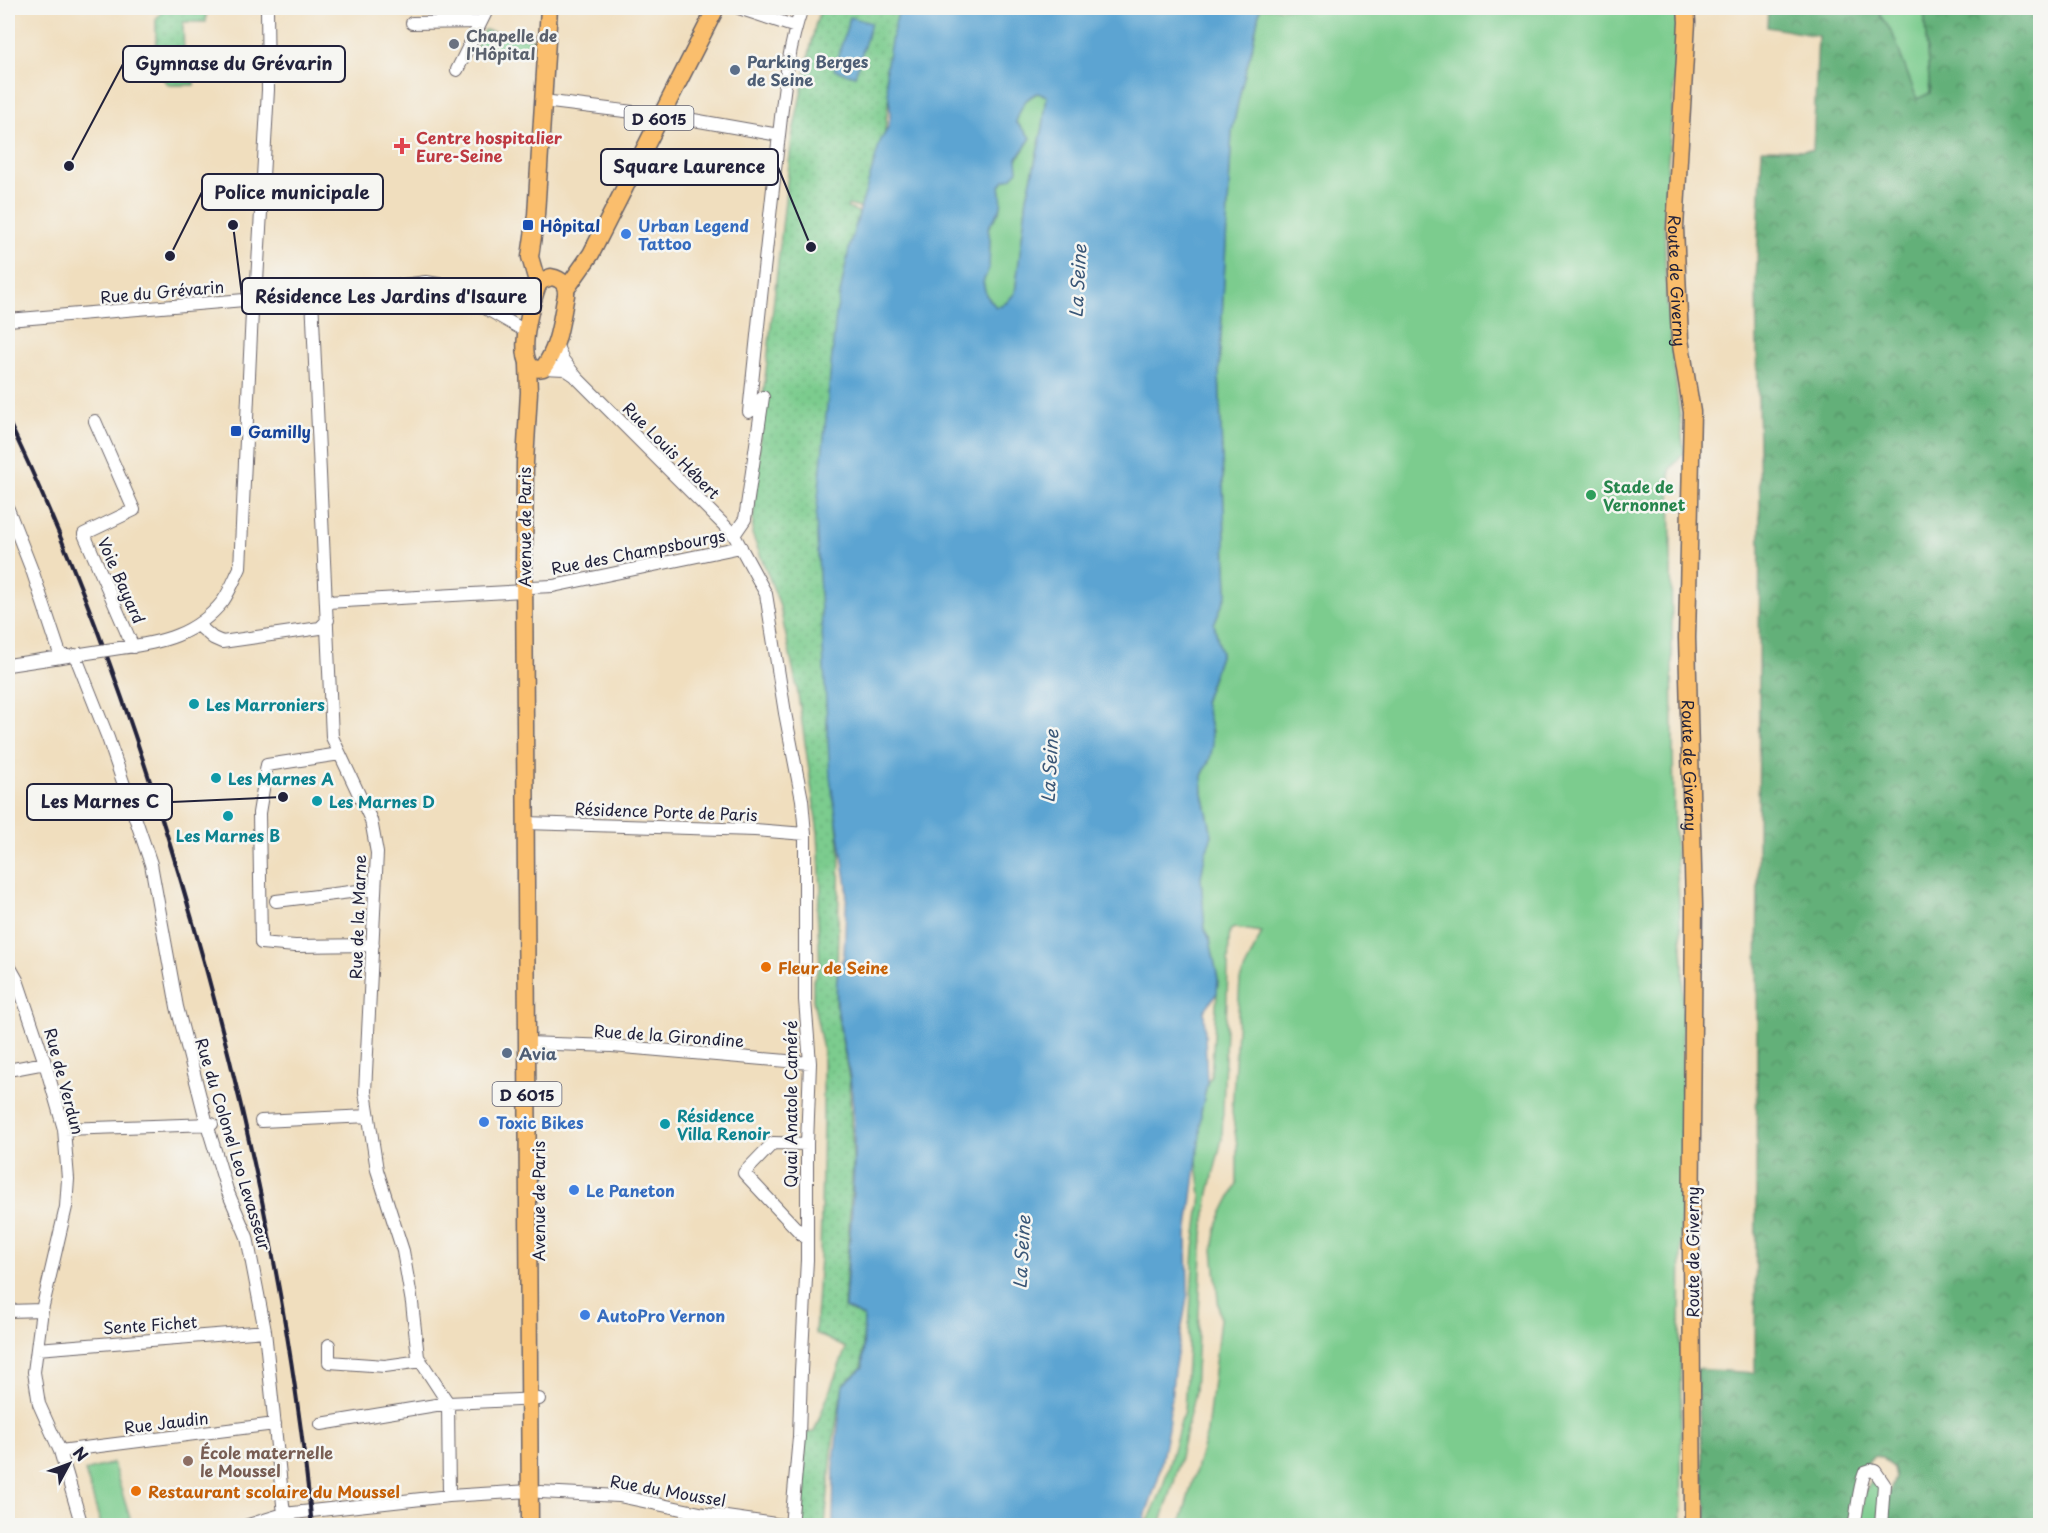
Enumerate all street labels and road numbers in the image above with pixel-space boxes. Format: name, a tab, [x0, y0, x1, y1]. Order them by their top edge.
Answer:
road number: D 6015	[624, 106, 694, 130]
street label: Route de Giverny	[1663, 214, 1693, 348]
street label: Rue du Grévarin	[99, 274, 225, 308]
street label: Rue Louis Hébert	[618, 396, 726, 504]
street label: Avenue de Paris	[512, 467, 536, 587]
street label: Rue des Champsbourgs	[549, 522, 727, 580]
street label: Voie Bayard	[92, 533, 152, 627]
street label: Route de Giverny	[1677, 699, 1704, 831]
street label: Résidence Porte de Paris	[574, 796, 758, 826]
street label: Rue de la Marne	[343, 854, 371, 980]
street label: Rue de la Girondine	[593, 1018, 745, 1052]
street label: Quai Anatole Caméré	[778, 1020, 802, 1188]
street label: Rue de Verdun	[39, 1025, 91, 1137]
street label: Rue du Colonel Leo Levasseur	[190, 1035, 278, 1254]
road number: D 6015	[492, 1082, 562, 1106]
street label: Avenue de Paris	[526, 1141, 550, 1261]
street label: Route de Giverny	[1680, 1186, 1704, 1318]
street label: Sente Fichet	[102, 1309, 198, 1339]
street label: Rue Jaudin	[122, 1405, 210, 1439]
street label: Rue du Moussel	[608, 1468, 728, 1512]

